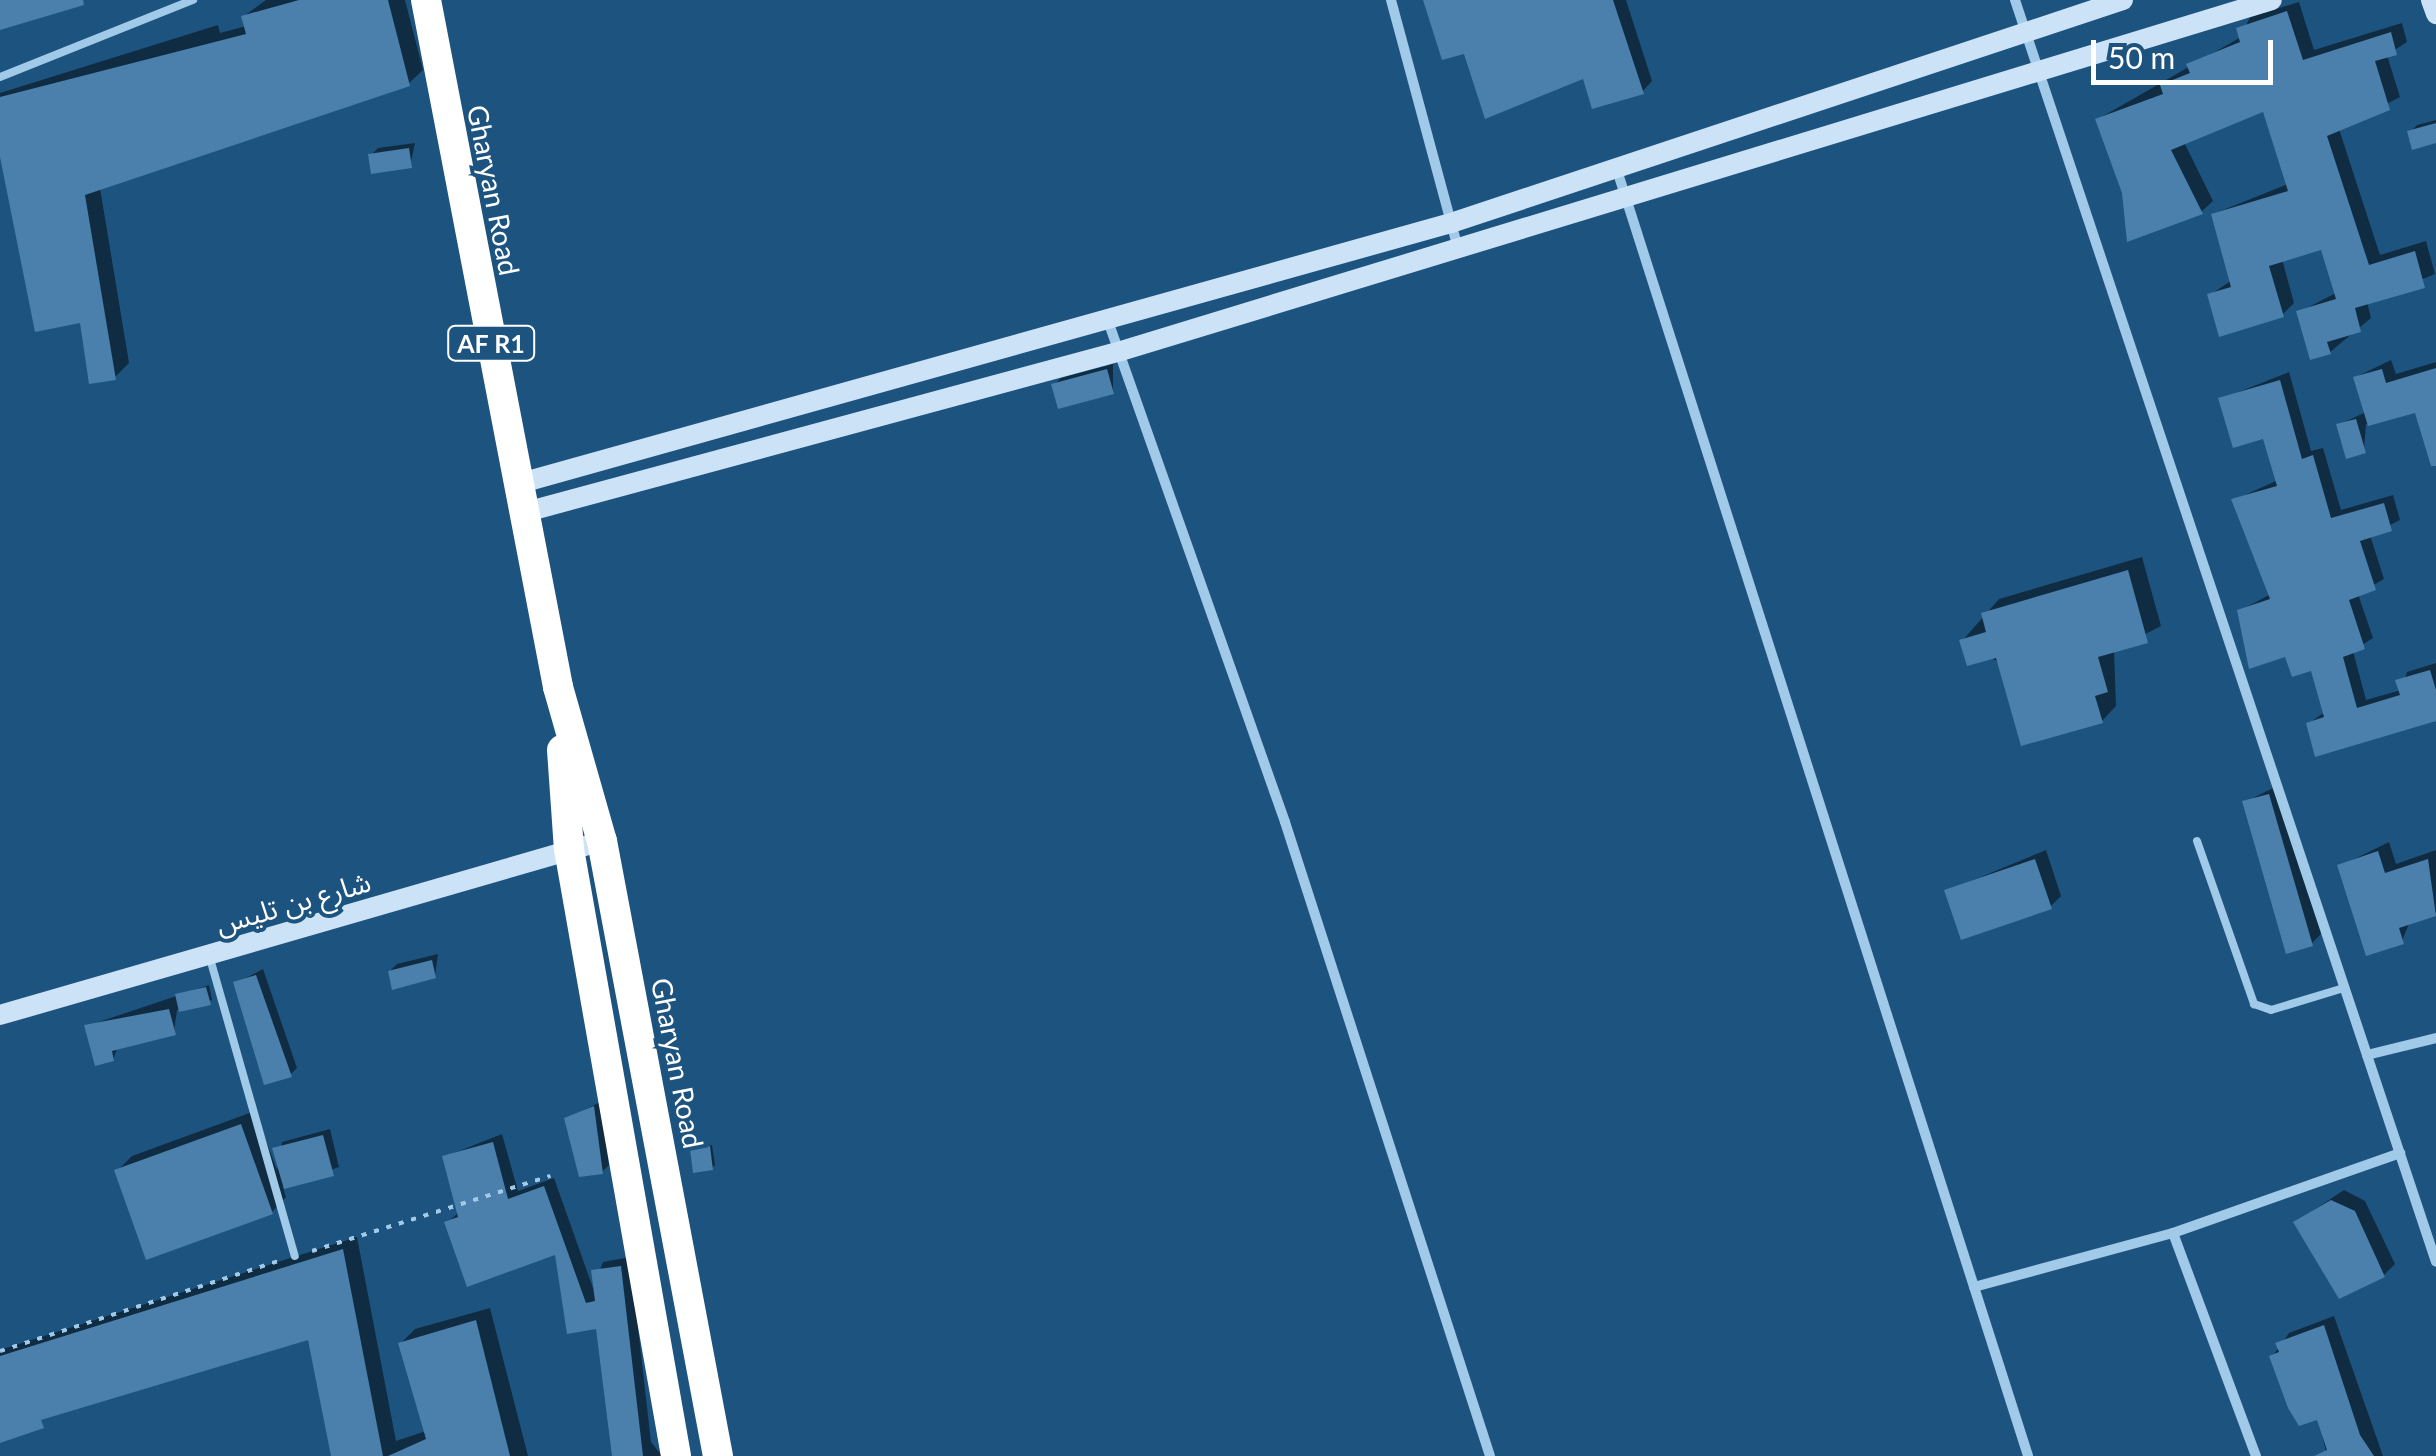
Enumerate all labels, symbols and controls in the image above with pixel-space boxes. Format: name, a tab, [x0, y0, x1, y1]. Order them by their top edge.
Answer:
scale bar	[2096, 20, 2278, 82]
text: 50 m	[2108, 39, 2175, 75]
street label: Gharyan Road	[461, 102, 527, 278]
road number: AF R1	[446, 323, 536, 363]
street label: شارع بن تليس	[212, 864, 374, 940]
street label: Gharyan Road	[645, 975, 711, 1151]

